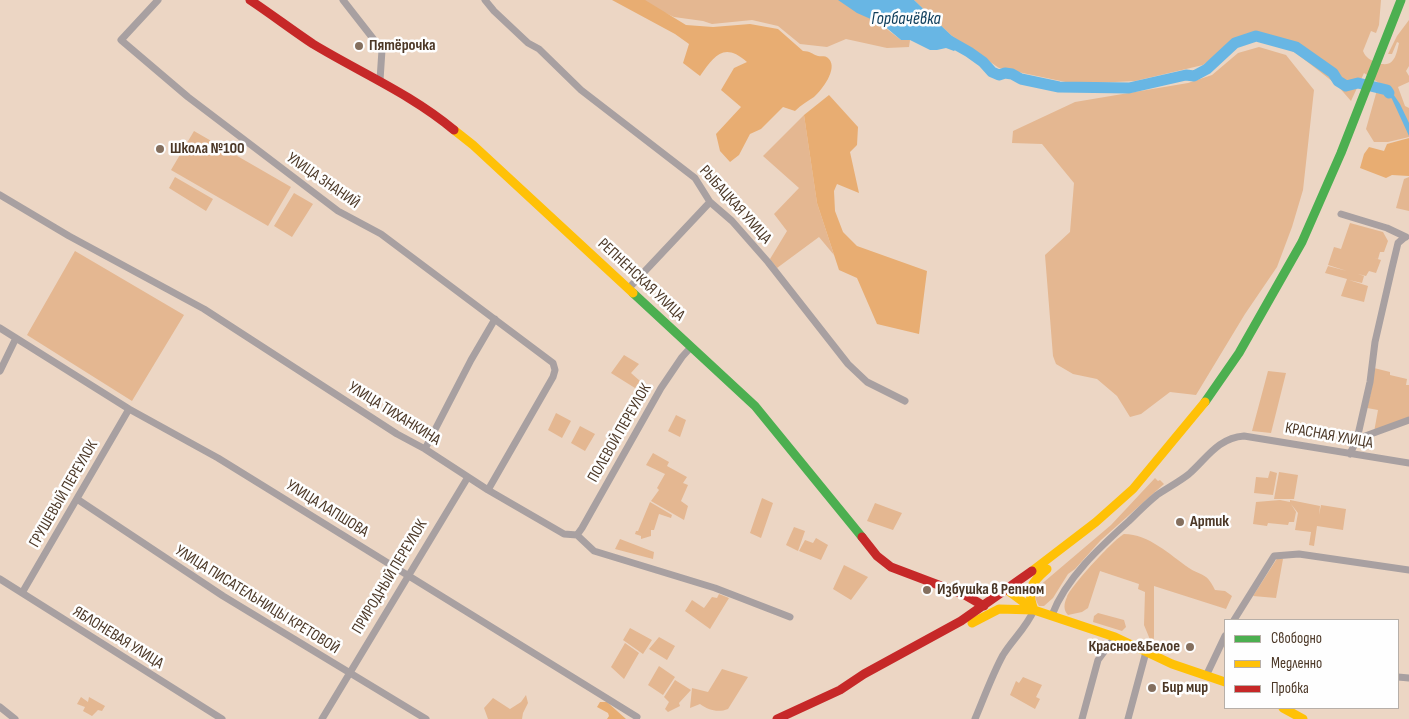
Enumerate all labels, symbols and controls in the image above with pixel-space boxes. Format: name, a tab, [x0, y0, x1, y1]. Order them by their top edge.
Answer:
water label: Горбачёвка	[871, 8, 941, 30]
place label: Пятёрочка	[369, 36, 436, 56]
marker: Пятёрочка	[353, 40, 365, 52]
place label: Школа №100	[170, 139, 245, 159]
marker: Школа №100	[154, 143, 166, 155]
street label: УЛИЦА ЗНАНИЙ	[283, 149, 363, 213]
street label: РЫБАЦКАЯ УЛИЦА	[695, 162, 775, 248]
street label: РЕПНЕНСКАЯ УЛИЦА	[593, 235, 689, 325]
street label: УЛИЦА ТИХАНКИНА	[344, 378, 444, 450]
street label: ПОЛЕВОЙ ПЕРЕУЛОК	[584, 380, 656, 486]
street label: КРАСНАЯ УЛИЦА	[1284, 419, 1374, 453]
street label: ГРУШЕВЫЙ ПЕРЕУЛОК	[26, 437, 102, 551]
street label: УЛИЦА ЛАПШОВА	[282, 476, 372, 542]
place label: Артик	[1190, 512, 1229, 532]
street label: ПРИРОДНЫЙ ПЕРЕУЛОК	[348, 516, 432, 638]
marker: Артик	[1174, 516, 1186, 528]
street label: УЛИЦА ПИСАТЕЛЬНИЦЫ КРЕТОВОЙ	[171, 541, 343, 659]
place label: Избушка в Репном	[937, 580, 1044, 600]
marker: Избушка в Репном	[921, 584, 933, 596]
street label: ЯБЛОНЕВАЯ УЛИЦА	[69, 602, 167, 674]
legend	[1224, 619, 1399, 709]
text: Свободно	[1271, 629, 1322, 648]
place label: Красное&Белое	[1088, 637, 1180, 657]
marker: Красное&Белое	[1184, 641, 1196, 653]
text: Медленно	[1271, 654, 1322, 673]
place label: Бир мир	[1162, 678, 1208, 698]
text: Пробка	[1271, 679, 1309, 698]
marker: Бир мир	[1146, 682, 1158, 694]

